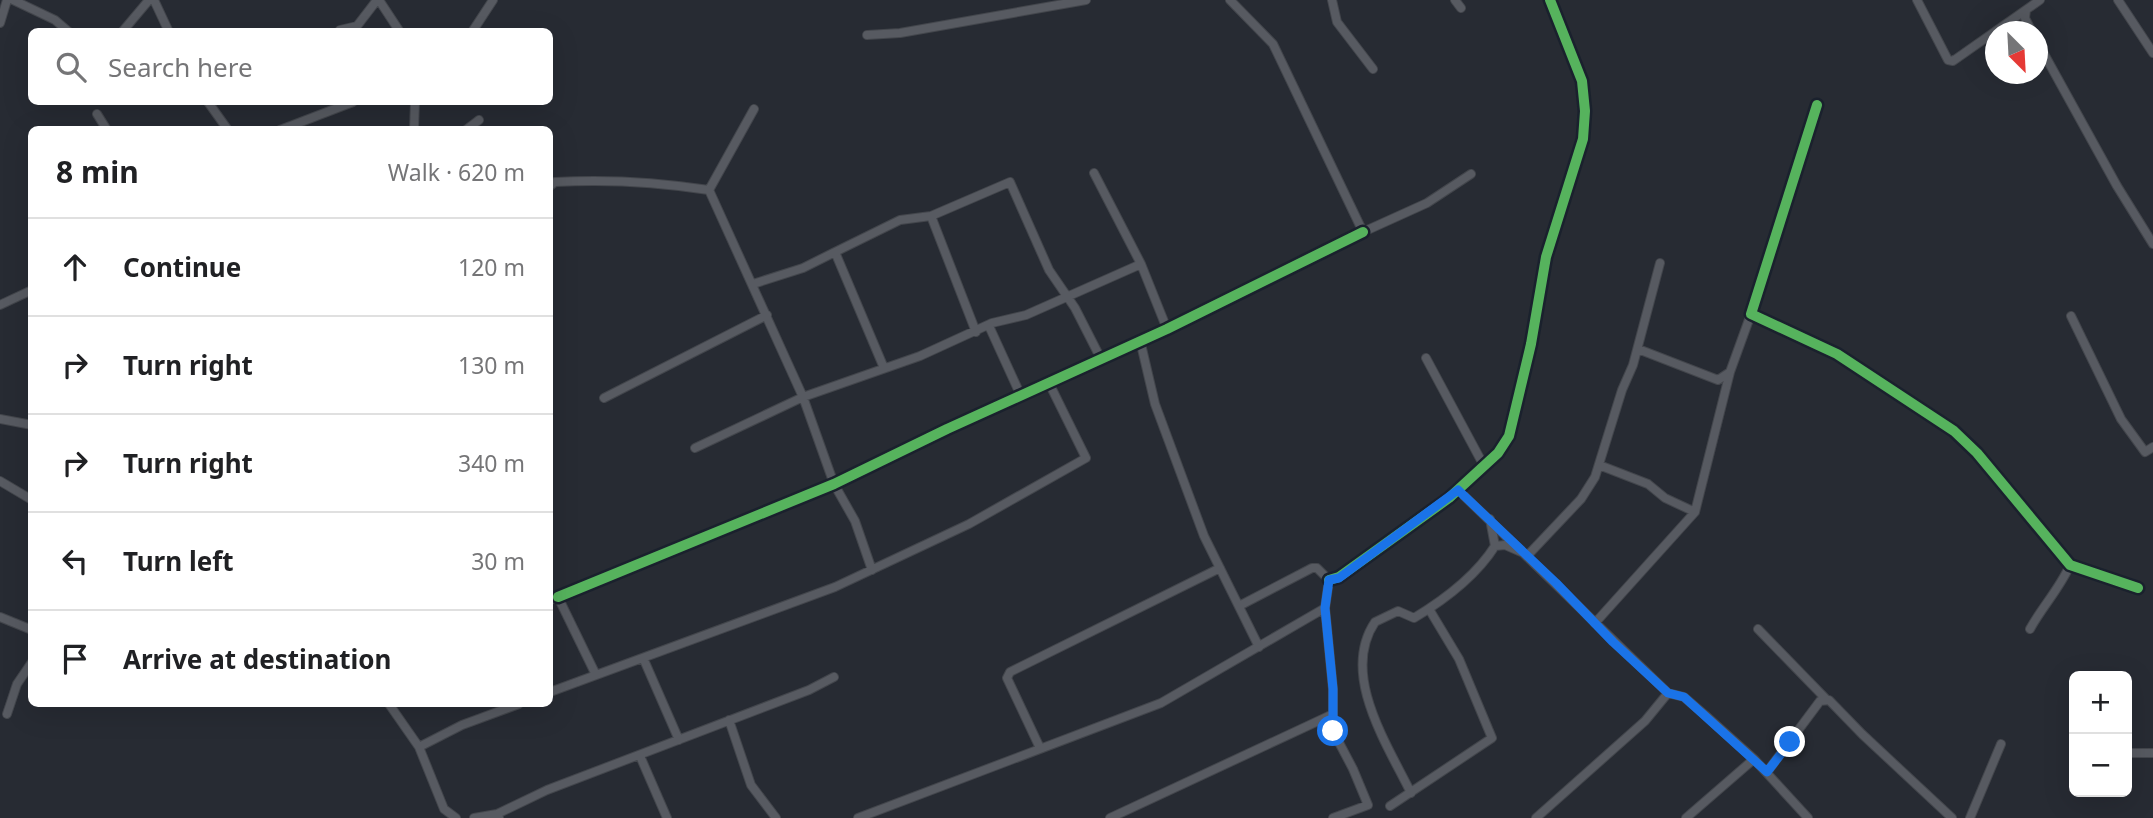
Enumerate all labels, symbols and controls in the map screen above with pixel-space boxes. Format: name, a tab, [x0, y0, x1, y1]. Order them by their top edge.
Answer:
north arrow	[1985, 21, 2048, 84]
search box	[28, 28, 553, 105]
icon: search	[52, 48, 90, 86]
text: Search here	[108, 49, 253, 85]
text: 8 min	[56, 151, 139, 192]
text: Walk · 620 m	[388, 156, 525, 188]
icon: ahead	[56, 248, 94, 286]
text: Continue	[123, 249, 241, 285]
text: 120 m	[458, 251, 525, 283]
icon: right	[56, 346, 94, 384]
text: Turn right	[123, 347, 253, 383]
text: 130 m	[458, 349, 525, 381]
icon: right	[56, 444, 94, 482]
text: Turn right	[123, 445, 253, 481]
text: 340 m	[458, 447, 525, 479]
icon: left	[56, 542, 94, 580]
text: Turn left	[123, 543, 234, 579]
text: 30 m	[471, 545, 525, 577]
icon: arrive	[56, 640, 94, 678]
text: Arrive at destination	[123, 641, 392, 677]
map controls	[2069, 671, 2132, 797]
button: +	[2069, 671, 2132, 734]
route start	[1317, 715, 1348, 746]
route end	[1774, 726, 1805, 757]
button: −	[2069, 734, 2132, 797]

